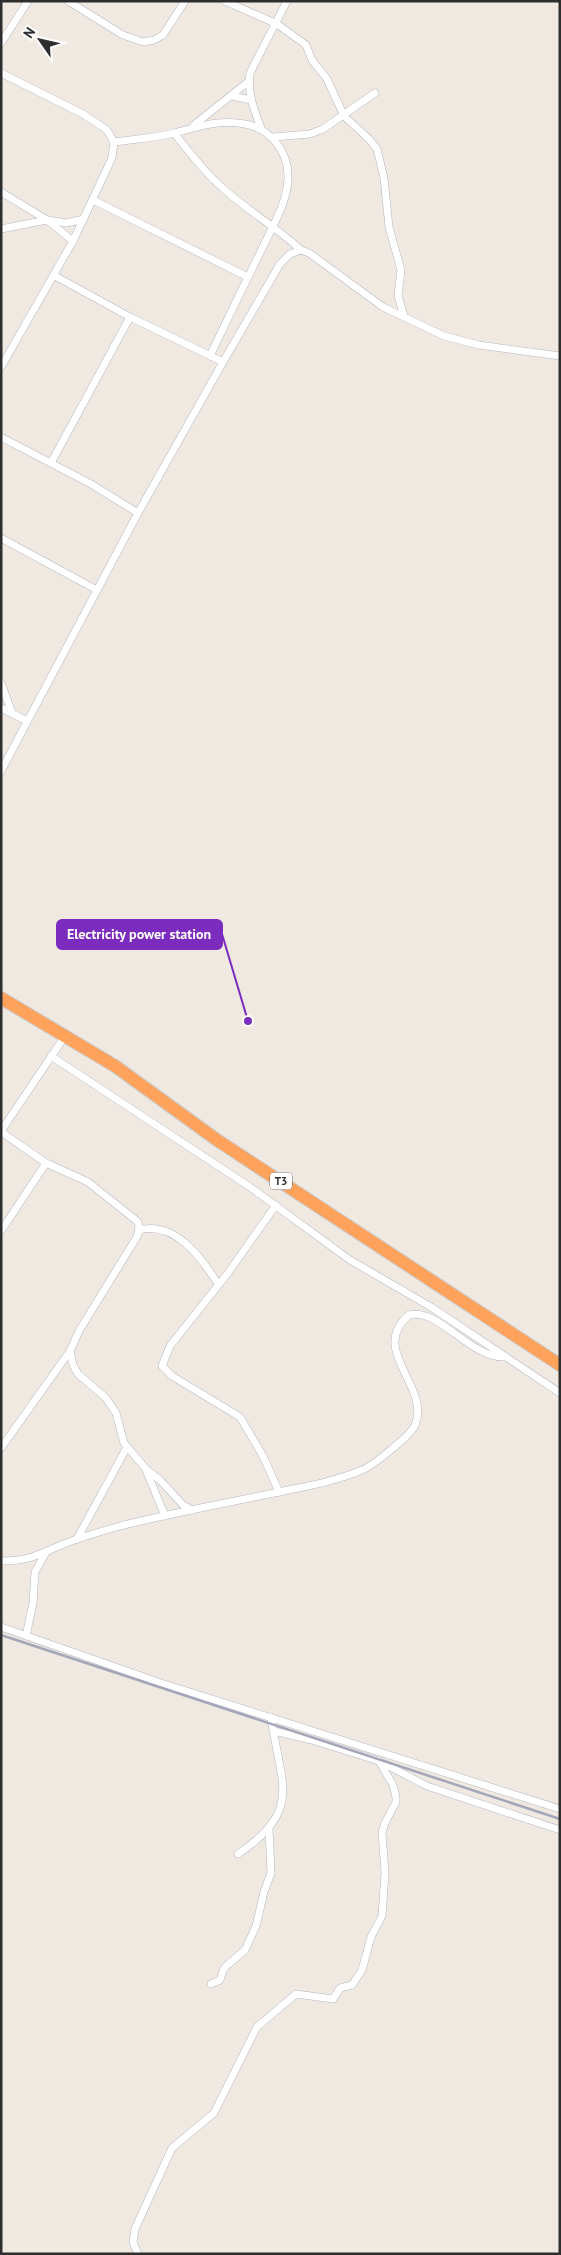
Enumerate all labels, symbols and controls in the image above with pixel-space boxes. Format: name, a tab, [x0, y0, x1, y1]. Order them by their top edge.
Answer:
north arrow	[15, 15, 65, 65]
text: N	[19, 24, 39, 42]
callout: Electricity power station	[57, 920, 222, 949]
text: Electricity power station	[67, 925, 211, 943]
road number: T3	[270, 1172, 292, 1190]

